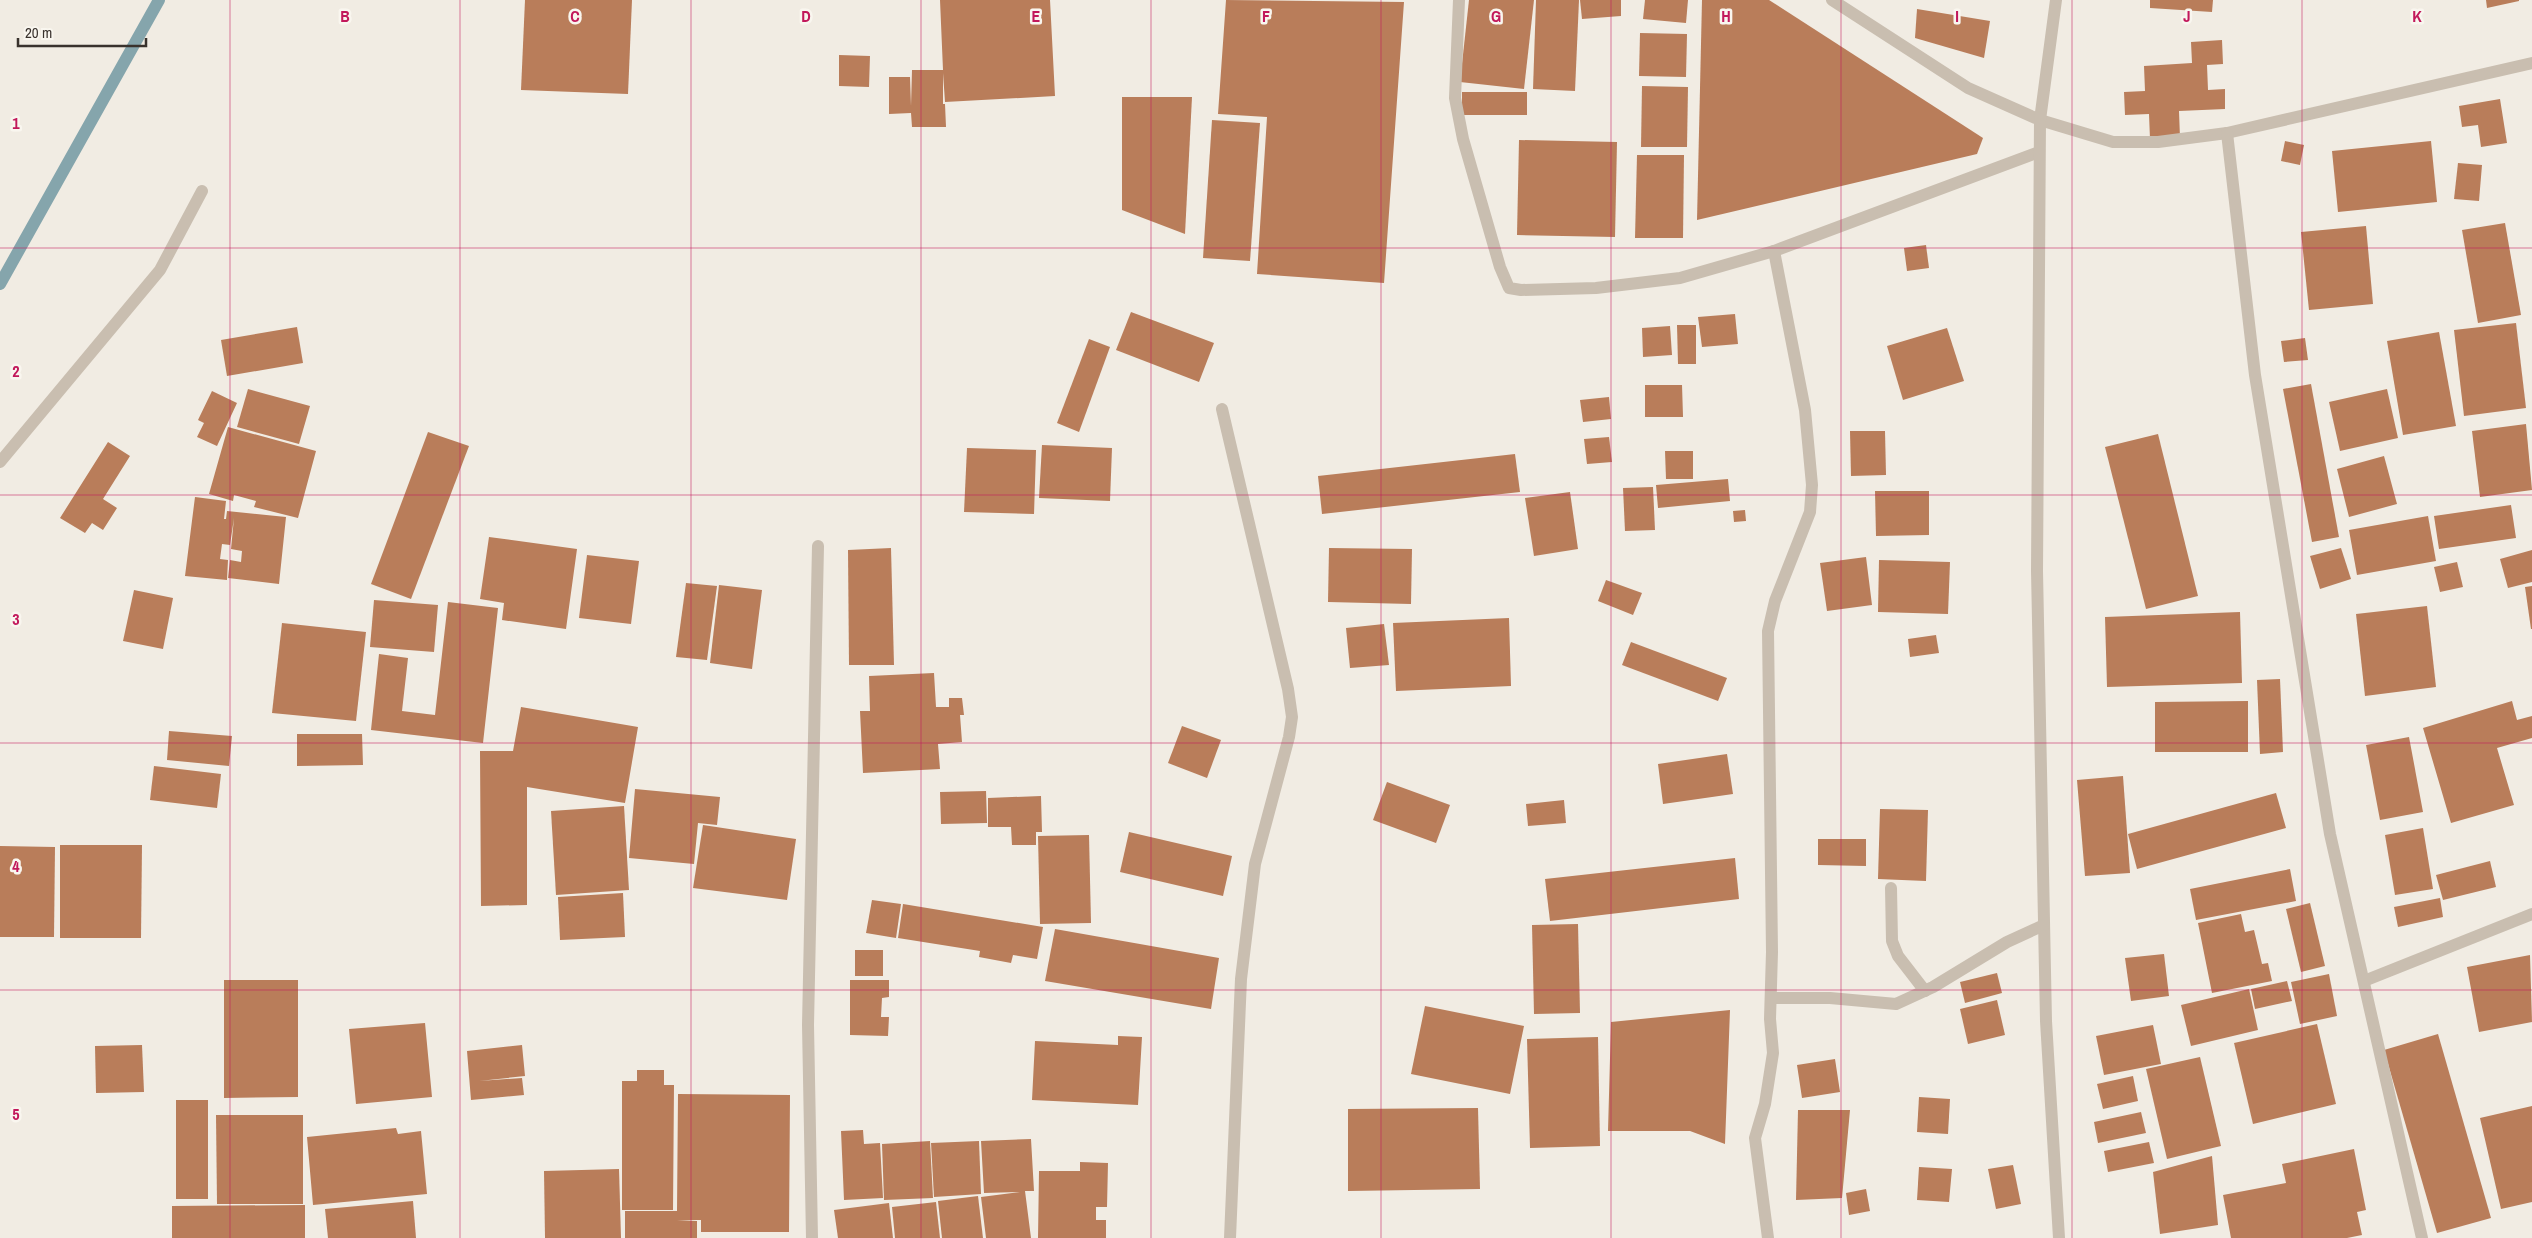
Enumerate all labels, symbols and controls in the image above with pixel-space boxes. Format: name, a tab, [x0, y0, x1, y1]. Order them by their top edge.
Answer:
text: B	[340, 5, 350, 27]
text: C	[570, 5, 580, 27]
text: D	[801, 5, 811, 27]
text: E	[1032, 5, 1041, 27]
text: F	[1262, 5, 1270, 27]
text: G	[1491, 5, 1501, 27]
text: H	[1721, 5, 1731, 27]
text: I	[1955, 5, 1959, 27]
text: J	[2183, 5, 2191, 27]
text: K	[2412, 5, 2422, 27]
scale bar	[18, 15, 145, 47]
text: 20 m	[25, 22, 52, 43]
text: 1	[12, 112, 20, 134]
text: 2	[12, 360, 20, 382]
text: 3	[12, 608, 20, 630]
text: 4	[12, 855, 20, 877]
text: 5	[12, 1103, 20, 1125]

